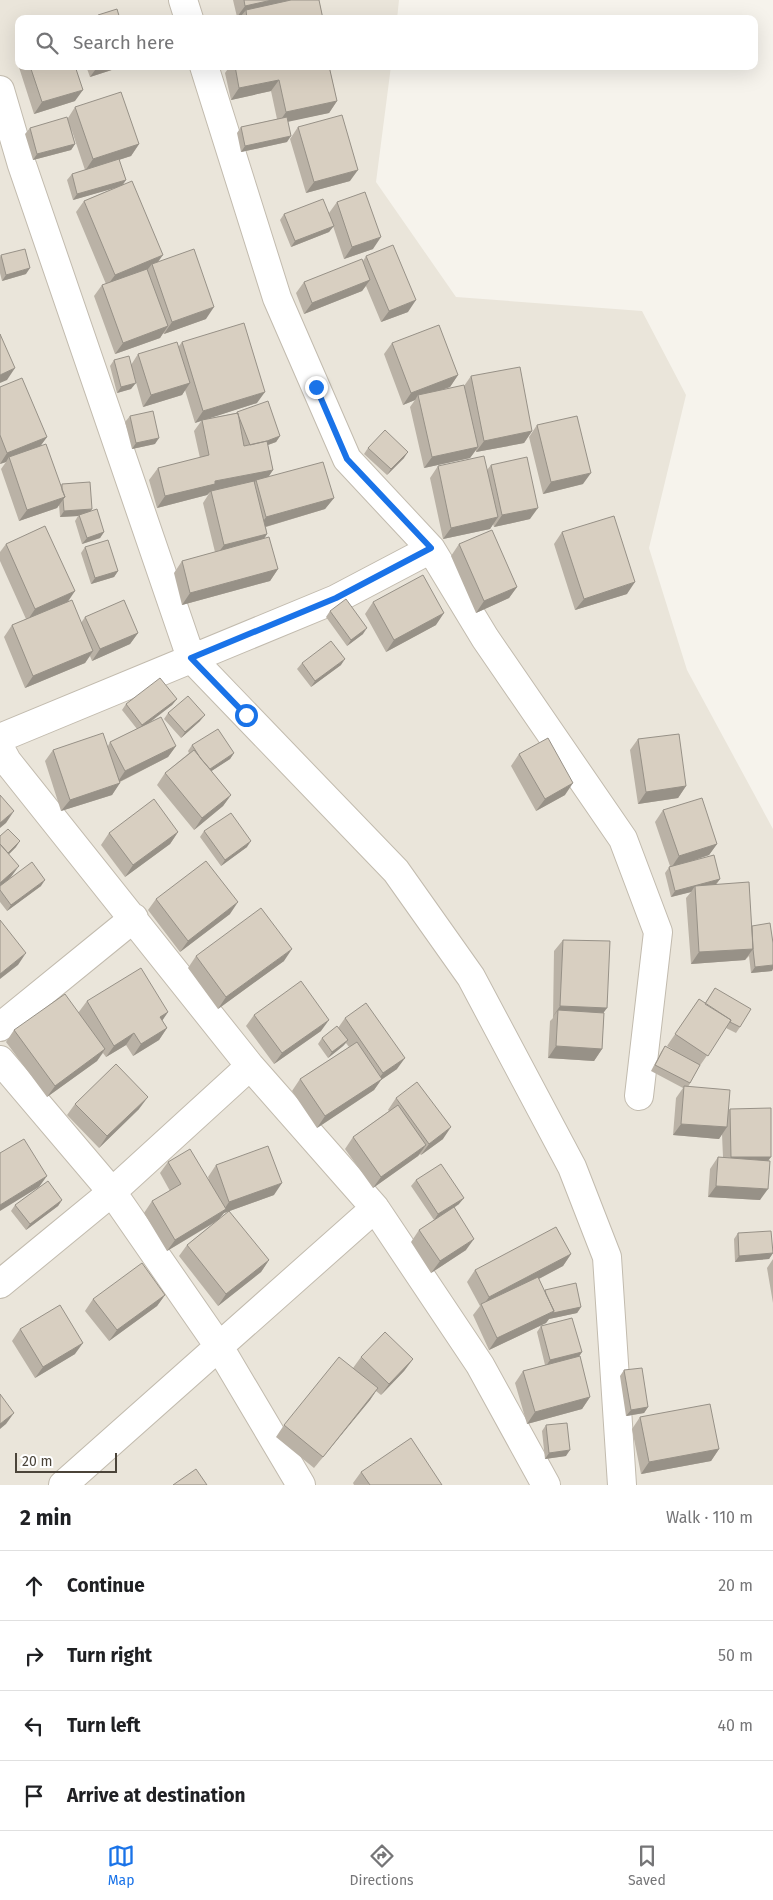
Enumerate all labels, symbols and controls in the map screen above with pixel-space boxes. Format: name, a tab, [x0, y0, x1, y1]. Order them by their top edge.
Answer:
search box	[15, 15, 758, 70]
icon: search	[33, 29, 61, 57]
text: Search here	[73, 31, 174, 54]
route end	[305, 376, 328, 399]
route start	[235, 704, 258, 727]
scale bar	[15, 1450, 118, 1473]
text: 20 m	[22, 1453, 52, 1470]
text: 2 min	[20, 1505, 72, 1531]
text: Walk · 110 m	[666, 1508, 753, 1527]
icon: ahead	[20, 1572, 48, 1600]
text: Continue	[67, 1574, 145, 1597]
text: 20 m	[718, 1576, 753, 1595]
icon: right	[20, 1642, 48, 1670]
text: Turn right	[67, 1644, 152, 1667]
text: 50 m	[718, 1646, 753, 1665]
icon: left	[20, 1712, 48, 1740]
text: Turn left	[67, 1714, 141, 1737]
text: 40 m	[718, 1716, 753, 1735]
icon: arrive	[20, 1782, 48, 1810]
text: Arrive at destination	[67, 1784, 246, 1807]
tab: Map	[107, 1842, 135, 1889]
tab: Directions	[349, 1842, 414, 1889]
tab: Saved	[628, 1842, 666, 1889]

